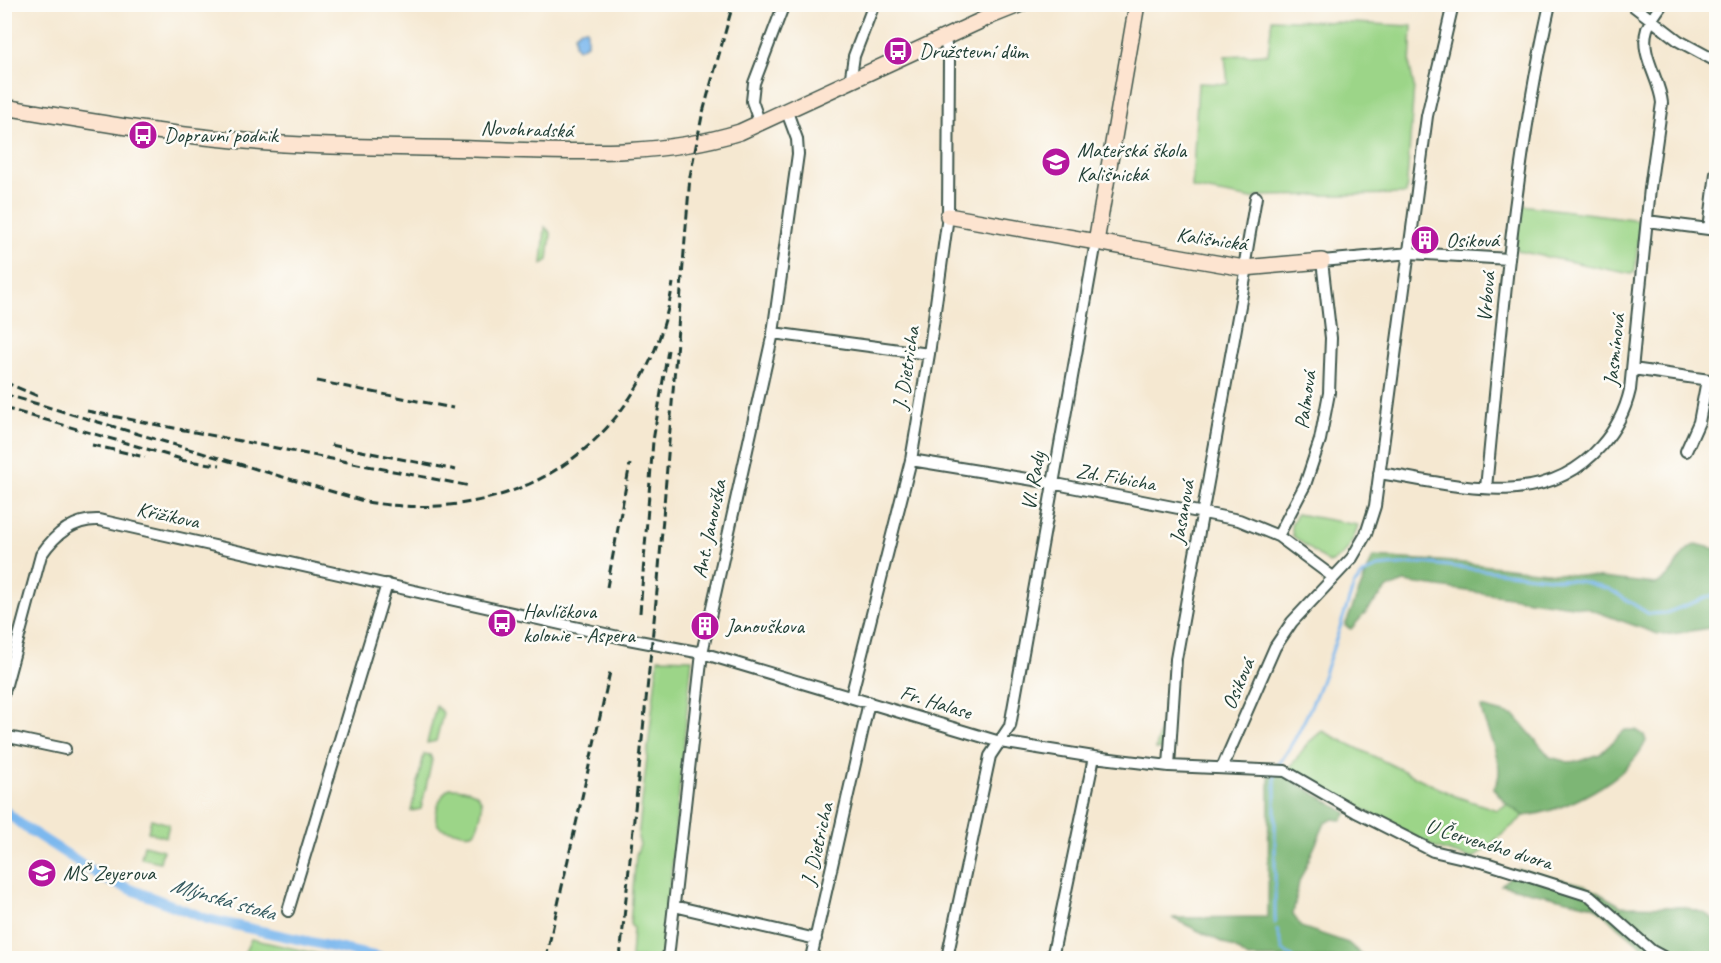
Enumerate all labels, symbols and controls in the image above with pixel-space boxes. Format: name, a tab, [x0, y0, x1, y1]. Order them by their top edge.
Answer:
bus stop icon: Družstevní dům	[882, 35, 914, 67]
place label: Družstevní dům	[919, 38, 1030, 64]
street label: Novohradská	[480, 114, 575, 144]
bus stop icon: Dopravní podnik	[127, 119, 159, 151]
place label: Dopravní podnik	[164, 122, 280, 148]
place label: Mateřská škola Kališnická	[1077, 137, 1188, 187]
school or university icon: Mateřská škola Kališnická	[1040, 146, 1072, 178]
street label: Kališnická	[1175, 221, 1251, 257]
building icon: Osiková	[1409, 224, 1441, 256]
place label: Osiková	[1446, 227, 1501, 253]
street label: Vrbová	[1471, 269, 1501, 323]
street label: Jasmínová	[1597, 311, 1631, 388]
street label: J. Dietricha	[886, 323, 926, 413]
street label: Palmová	[1288, 368, 1322, 431]
street label: Vl. Rady	[1015, 448, 1051, 512]
street label: Zd. Fibicha	[1074, 457, 1160, 497]
street label: Ant. Janouška	[686, 476, 732, 581]
street label: Jasanová	[1163, 476, 1201, 547]
street label: Křižíkova	[134, 496, 203, 535]
place label: Havlíčkova kolonie - Aspera	[523, 598, 636, 648]
bus stop icon: Havlíčkova kolonie - Aspera	[486, 607, 518, 639]
building icon: Janouškova	[689, 610, 721, 642]
place label: Janouškova	[725, 613, 805, 639]
street label: Osiková	[1216, 653, 1261, 713]
street label: Fr. Halase	[897, 679, 976, 725]
street label: J. Dietricha	[795, 798, 840, 889]
street label: U Červeného dvora	[1423, 812, 1558, 876]
school or university icon: MŠ Zeyerova	[26, 857, 58, 889]
place label: MŠ Zeyerova	[63, 860, 157, 886]
water label: Mlýnská stoka	[168, 871, 280, 928]

